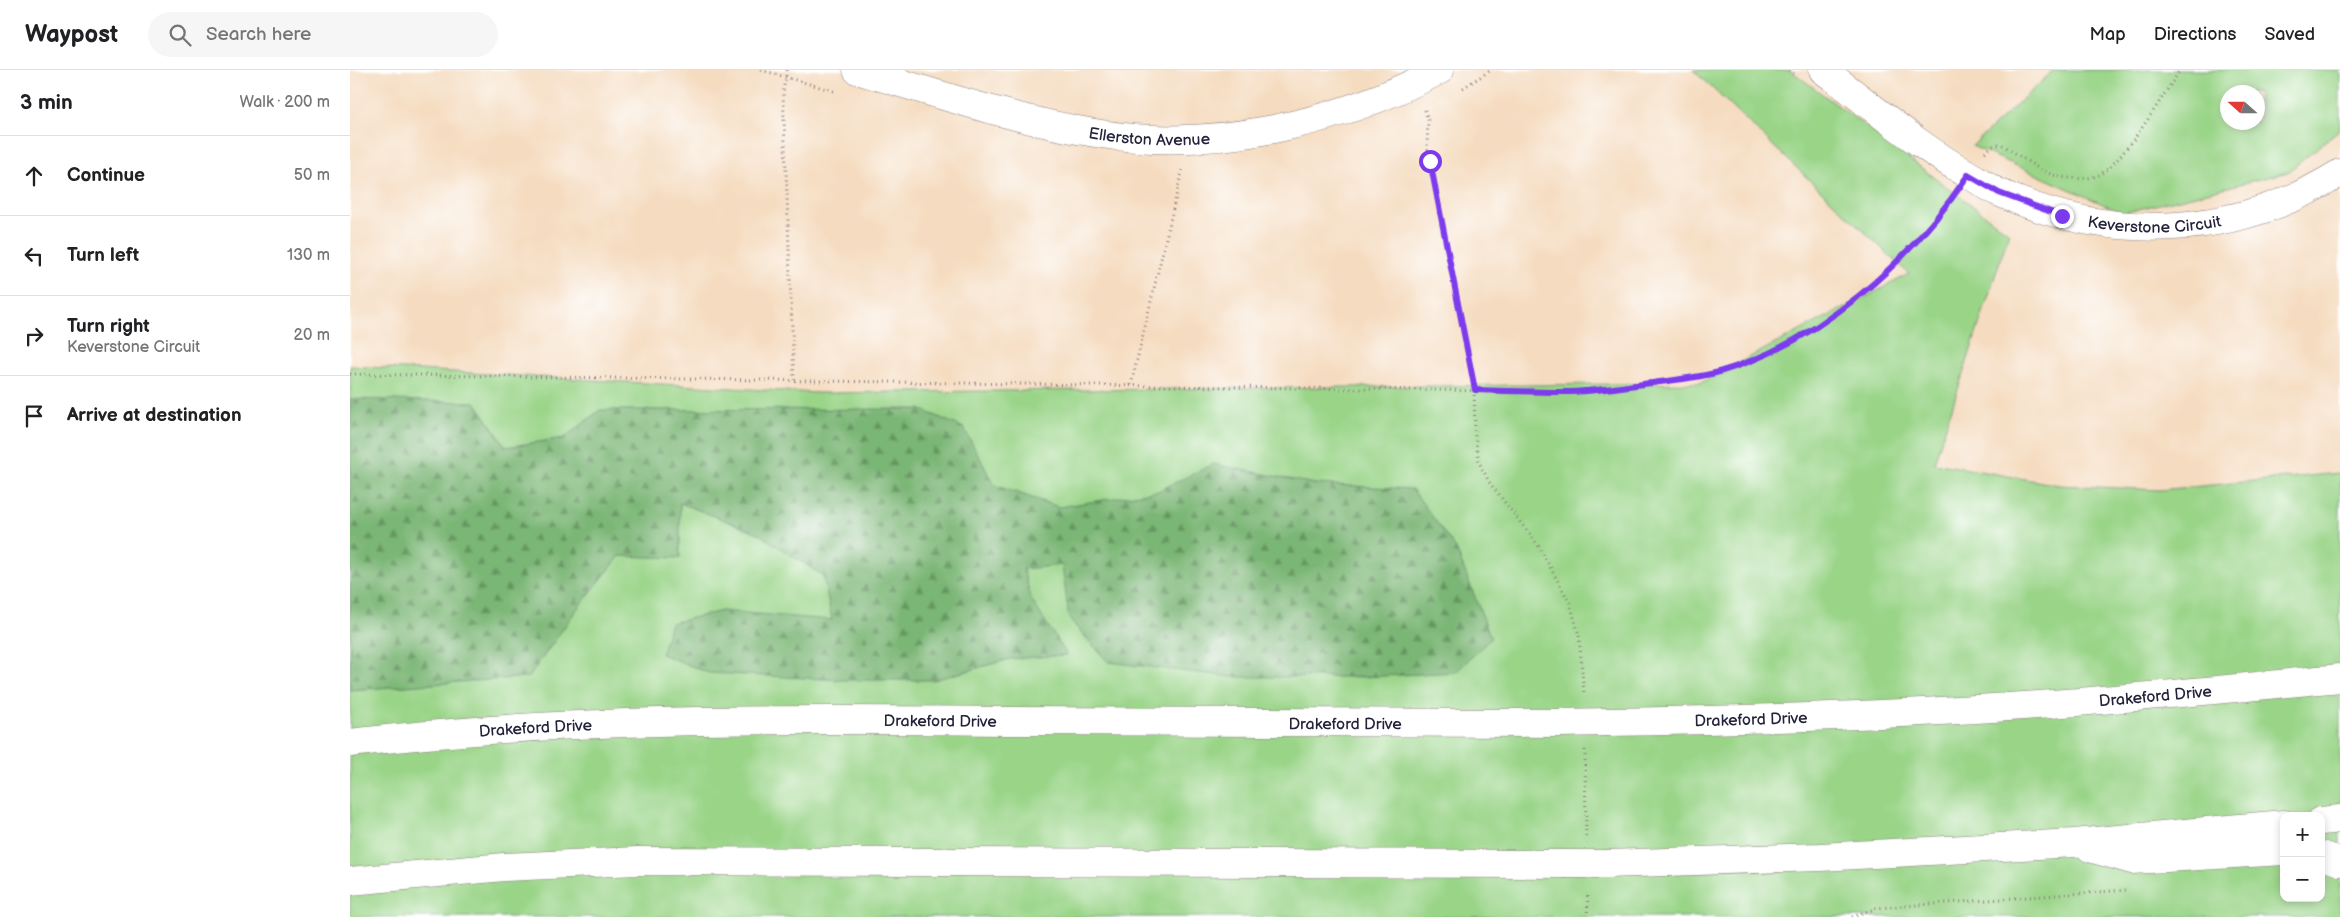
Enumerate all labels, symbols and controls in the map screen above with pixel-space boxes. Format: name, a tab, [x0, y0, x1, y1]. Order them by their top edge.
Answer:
search box	[148, 12, 498, 57]
text: Waypost	[25, 20, 118, 49]
icon: search	[166, 21, 194, 49]
text: Search here	[206, 23, 311, 46]
text: Map	[2090, 24, 2126, 45]
text: Directions	[2154, 24, 2236, 45]
text: Saved	[2264, 24, 2315, 45]
north arrow	[2220, 85, 2265, 130]
text: 3 min	[20, 90, 73, 115]
text: Walk · 200 m	[240, 93, 330, 112]
street label: Ellerston Avenue	[1087, 124, 1211, 150]
route start	[1419, 150, 1442, 173]
icon: ahead	[20, 162, 48, 190]
text: Continue	[67, 164, 145, 187]
text: 50 m	[294, 166, 330, 185]
route end	[2051, 205, 2074, 228]
street label: Keverstone Circuit	[2086, 212, 2223, 238]
icon: left	[20, 242, 48, 270]
text: Turn left	[67, 244, 139, 267]
text: 130 m	[287, 246, 330, 265]
text: Turn right	[67, 315, 150, 338]
icon: right	[20, 322, 48, 350]
text: 20 m	[294, 326, 330, 345]
text: Keverstone Circuit	[67, 338, 200, 357]
icon: arrive	[20, 402, 48, 430]
text: Arrive at destination	[67, 404, 242, 427]
street label: Drakeford Drive	[2098, 682, 2213, 711]
street label: Drakeford Drive	[1694, 709, 1808, 731]
street label: Drakeford Drive	[883, 712, 997, 732]
street label: Drakeford Drive	[1288, 715, 1402, 734]
street label: Drakeford Drive	[478, 716, 593, 742]
map controls	[2280, 812, 2325, 902]
button: +	[2280, 812, 2325, 857]
button: −	[2280, 857, 2325, 902]

